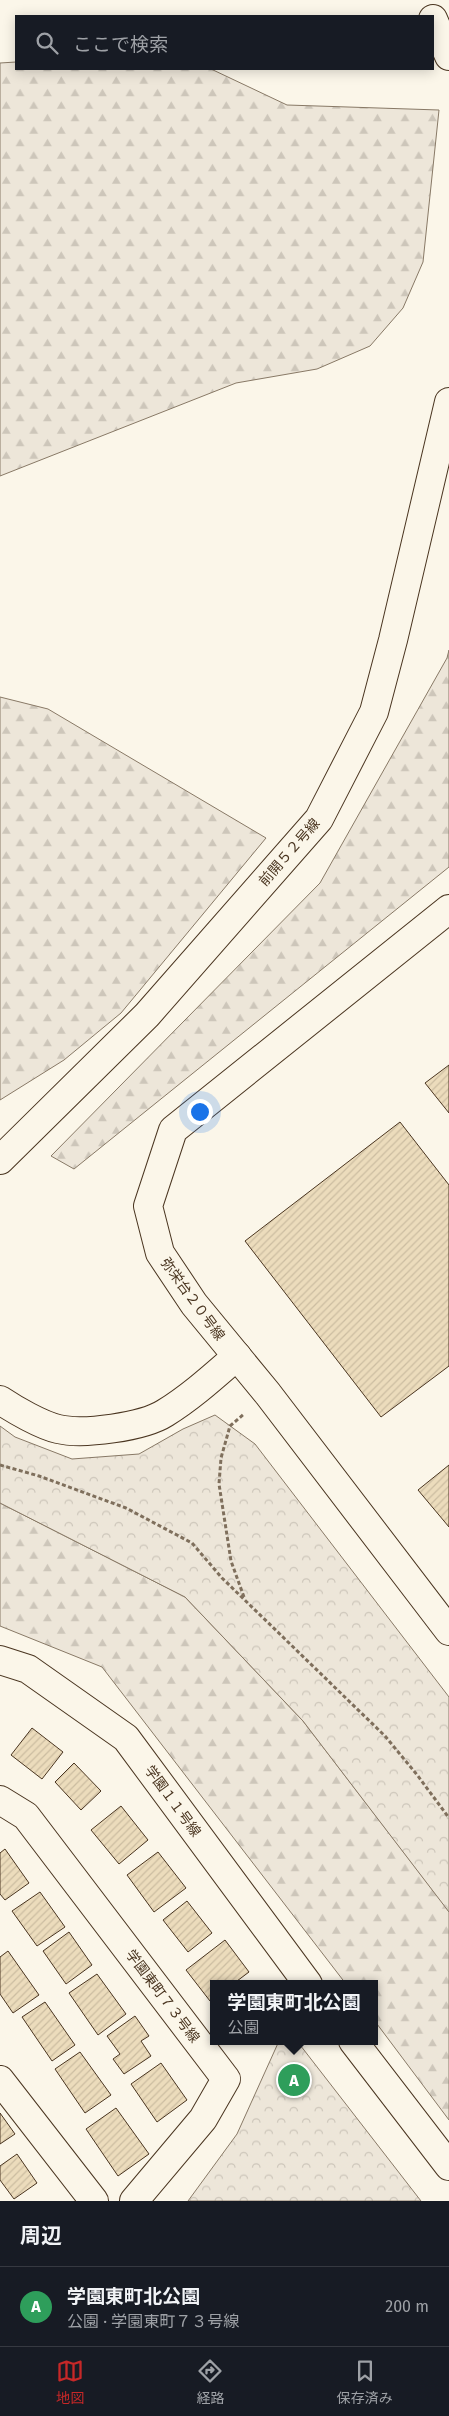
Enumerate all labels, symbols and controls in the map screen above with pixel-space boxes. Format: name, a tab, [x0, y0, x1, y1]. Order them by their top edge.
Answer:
search box	[15, 15, 434, 70]
icon: search	[33, 29, 61, 57]
text: ここで検索	[73, 33, 168, 56]
street label: 前開５２号線	[255, 815, 323, 890]
your location	[187, 1099, 213, 1125]
street label: 弥栄台２０号線	[157, 1255, 228, 1344]
street label: 学園１１号線	[141, 1762, 204, 1840]
street label: 学園東町７３号線	[122, 1946, 203, 2046]
popup	[210, 1980, 378, 2045]
text: 学園東町北公園	[227, 1991, 361, 2014]
text: 公園	[227, 2018, 260, 2037]
pin: A	[278, 2061, 310, 2099]
text: 周辺	[20, 2223, 62, 2249]
text: 学園東町北公園	[67, 2285, 200, 2308]
text: A	[31, 2297, 41, 2316]
text: 200 m	[385, 2297, 429, 2316]
text: 公園 · 学園東町７３号線	[67, 2312, 239, 2331]
tab: 地図	[56, 2357, 84, 2407]
tab: 経路	[196, 2357, 224, 2407]
tab: 保存済み	[337, 2357, 393, 2407]

